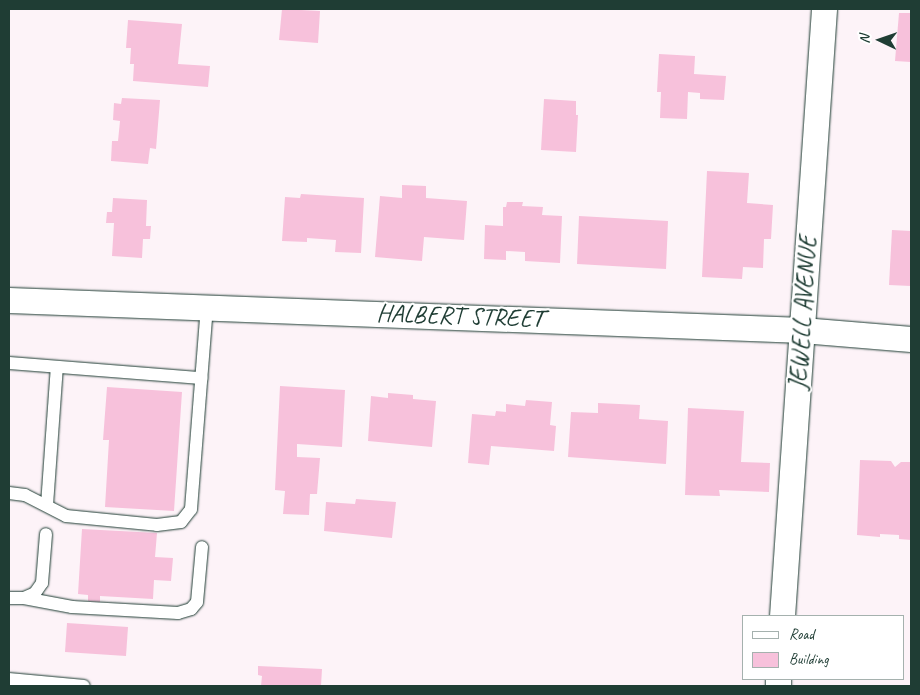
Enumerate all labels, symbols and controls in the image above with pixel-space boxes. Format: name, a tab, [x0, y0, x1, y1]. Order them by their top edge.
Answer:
north arrow	[855, 15, 905, 65]
text: N	[856, 34, 873, 44]
street label: JEWELL AVENUE	[783, 235, 823, 391]
street label: HALBERT STREET	[376, 298, 544, 334]
legend	[742, 615, 905, 680]
text: Road	[789, 625, 814, 644]
text: Building	[789, 650, 828, 669]

